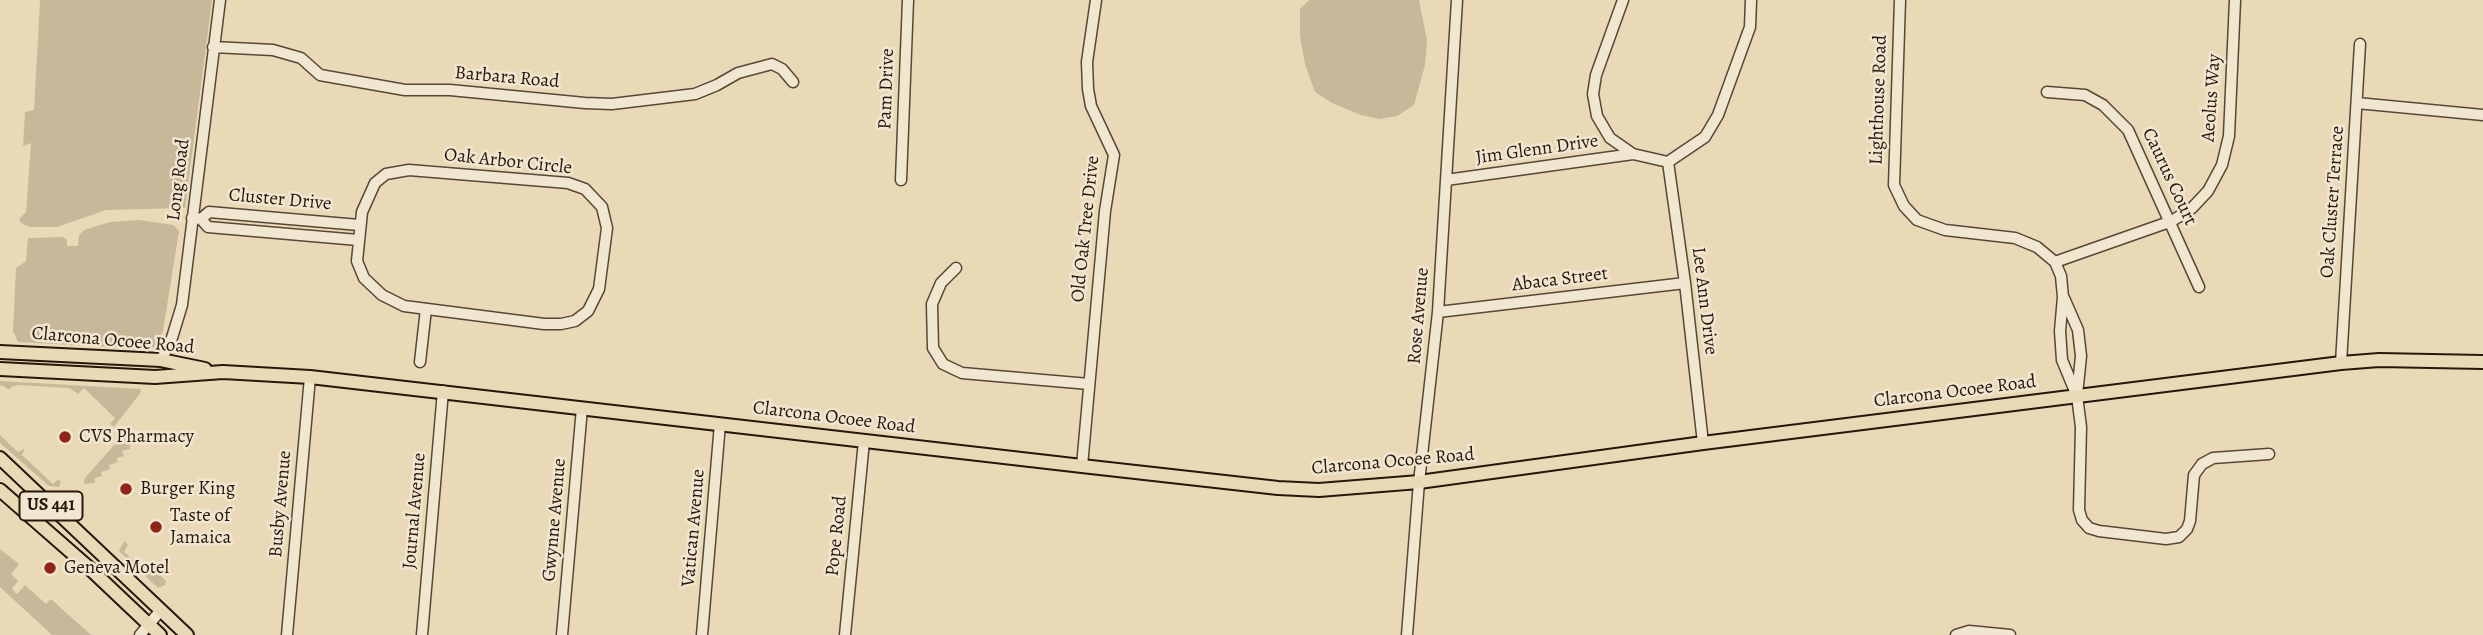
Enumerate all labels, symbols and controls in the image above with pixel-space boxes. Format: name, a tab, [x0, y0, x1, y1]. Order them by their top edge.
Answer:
street label: Lighthouse Road	[1865, 35, 1893, 165]
street label: Pam Drive	[874, 48, 900, 130]
street label: Aeolus Way	[2198, 53, 2226, 143]
street label: Barbara Road	[454, 62, 560, 94]
street label: Caurus Court	[2137, 125, 2201, 229]
street label: Oak Cluster Terrace	[2316, 125, 2350, 279]
street label: Jim Glenn Drive	[1474, 130, 1600, 170]
street label: Long Road	[163, 138, 195, 222]
street label: Oak Arbor Circle	[443, 144, 573, 180]
street label: Old Oak Tree Drive	[1067, 155, 1105, 303]
street label: Cluster Drive	[228, 184, 332, 216]
street label: Lee Ann Drive	[1686, 246, 1722, 356]
street label: Abaca Street	[1511, 263, 1609, 297]
street label: Rose Avenue	[1403, 267, 1435, 365]
street label: Clarcona Ocoee Road	[31, 323, 195, 359]
street label: Clarcona Ocoee Road	[1872, 371, 2038, 413]
street label: Clarcona Ocoee Road	[751, 397, 917, 439]
place label: CVS Pharmacy	[79, 426, 194, 448]
marker: CVS Pharmacy	[57, 429, 73, 445]
street label: Clarcona Ocoee Road	[1311, 444, 1475, 480]
street label: Busby Avenue	[265, 449, 297, 559]
street label: Journal Avenue	[399, 452, 431, 570]
street label: Gwynne Avenue	[538, 457, 572, 583]
street label: Vatican Avenue	[677, 468, 711, 588]
place label: Burger King	[140, 478, 235, 500]
marker: Burger King	[118, 481, 134, 497]
road number: US 441	[20, 492, 82, 520]
street label: Pope Road	[821, 495, 853, 577]
place label: Taste of Jamaica	[170, 505, 231, 549]
marker: Taste of Jamaica	[148, 519, 164, 535]
place label: Geneva Motel	[64, 557, 169, 579]
marker: Geneva Motel	[42, 560, 58, 576]

